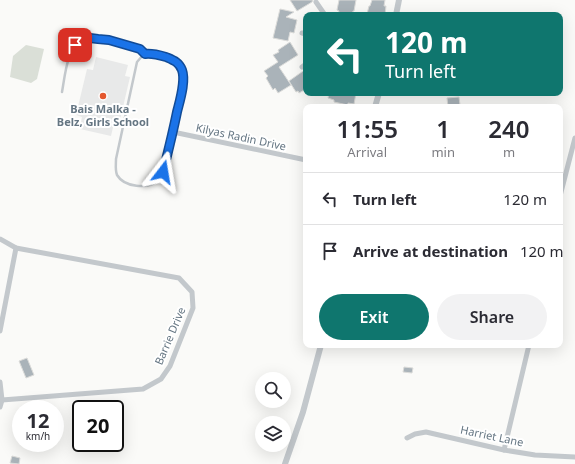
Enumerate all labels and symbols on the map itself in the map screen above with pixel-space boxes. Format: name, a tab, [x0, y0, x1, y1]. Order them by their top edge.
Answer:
pin	[58, 28, 92, 62]
marker: Bais Malka - Belz, Girls School	[98, 91, 108, 101]
place label: Bais Malka - Belz, Girls School	[57, 101, 149, 129]
street label: Kilyas Radin Drive	[195, 120, 288, 153]
position arrow	[142, 151, 184, 193]
street label: Barrie Drive	[151, 305, 188, 367]
speed limit sign: 20	[72, 400, 124, 452]
street label: Harriet Lane	[459, 421, 525, 450]

